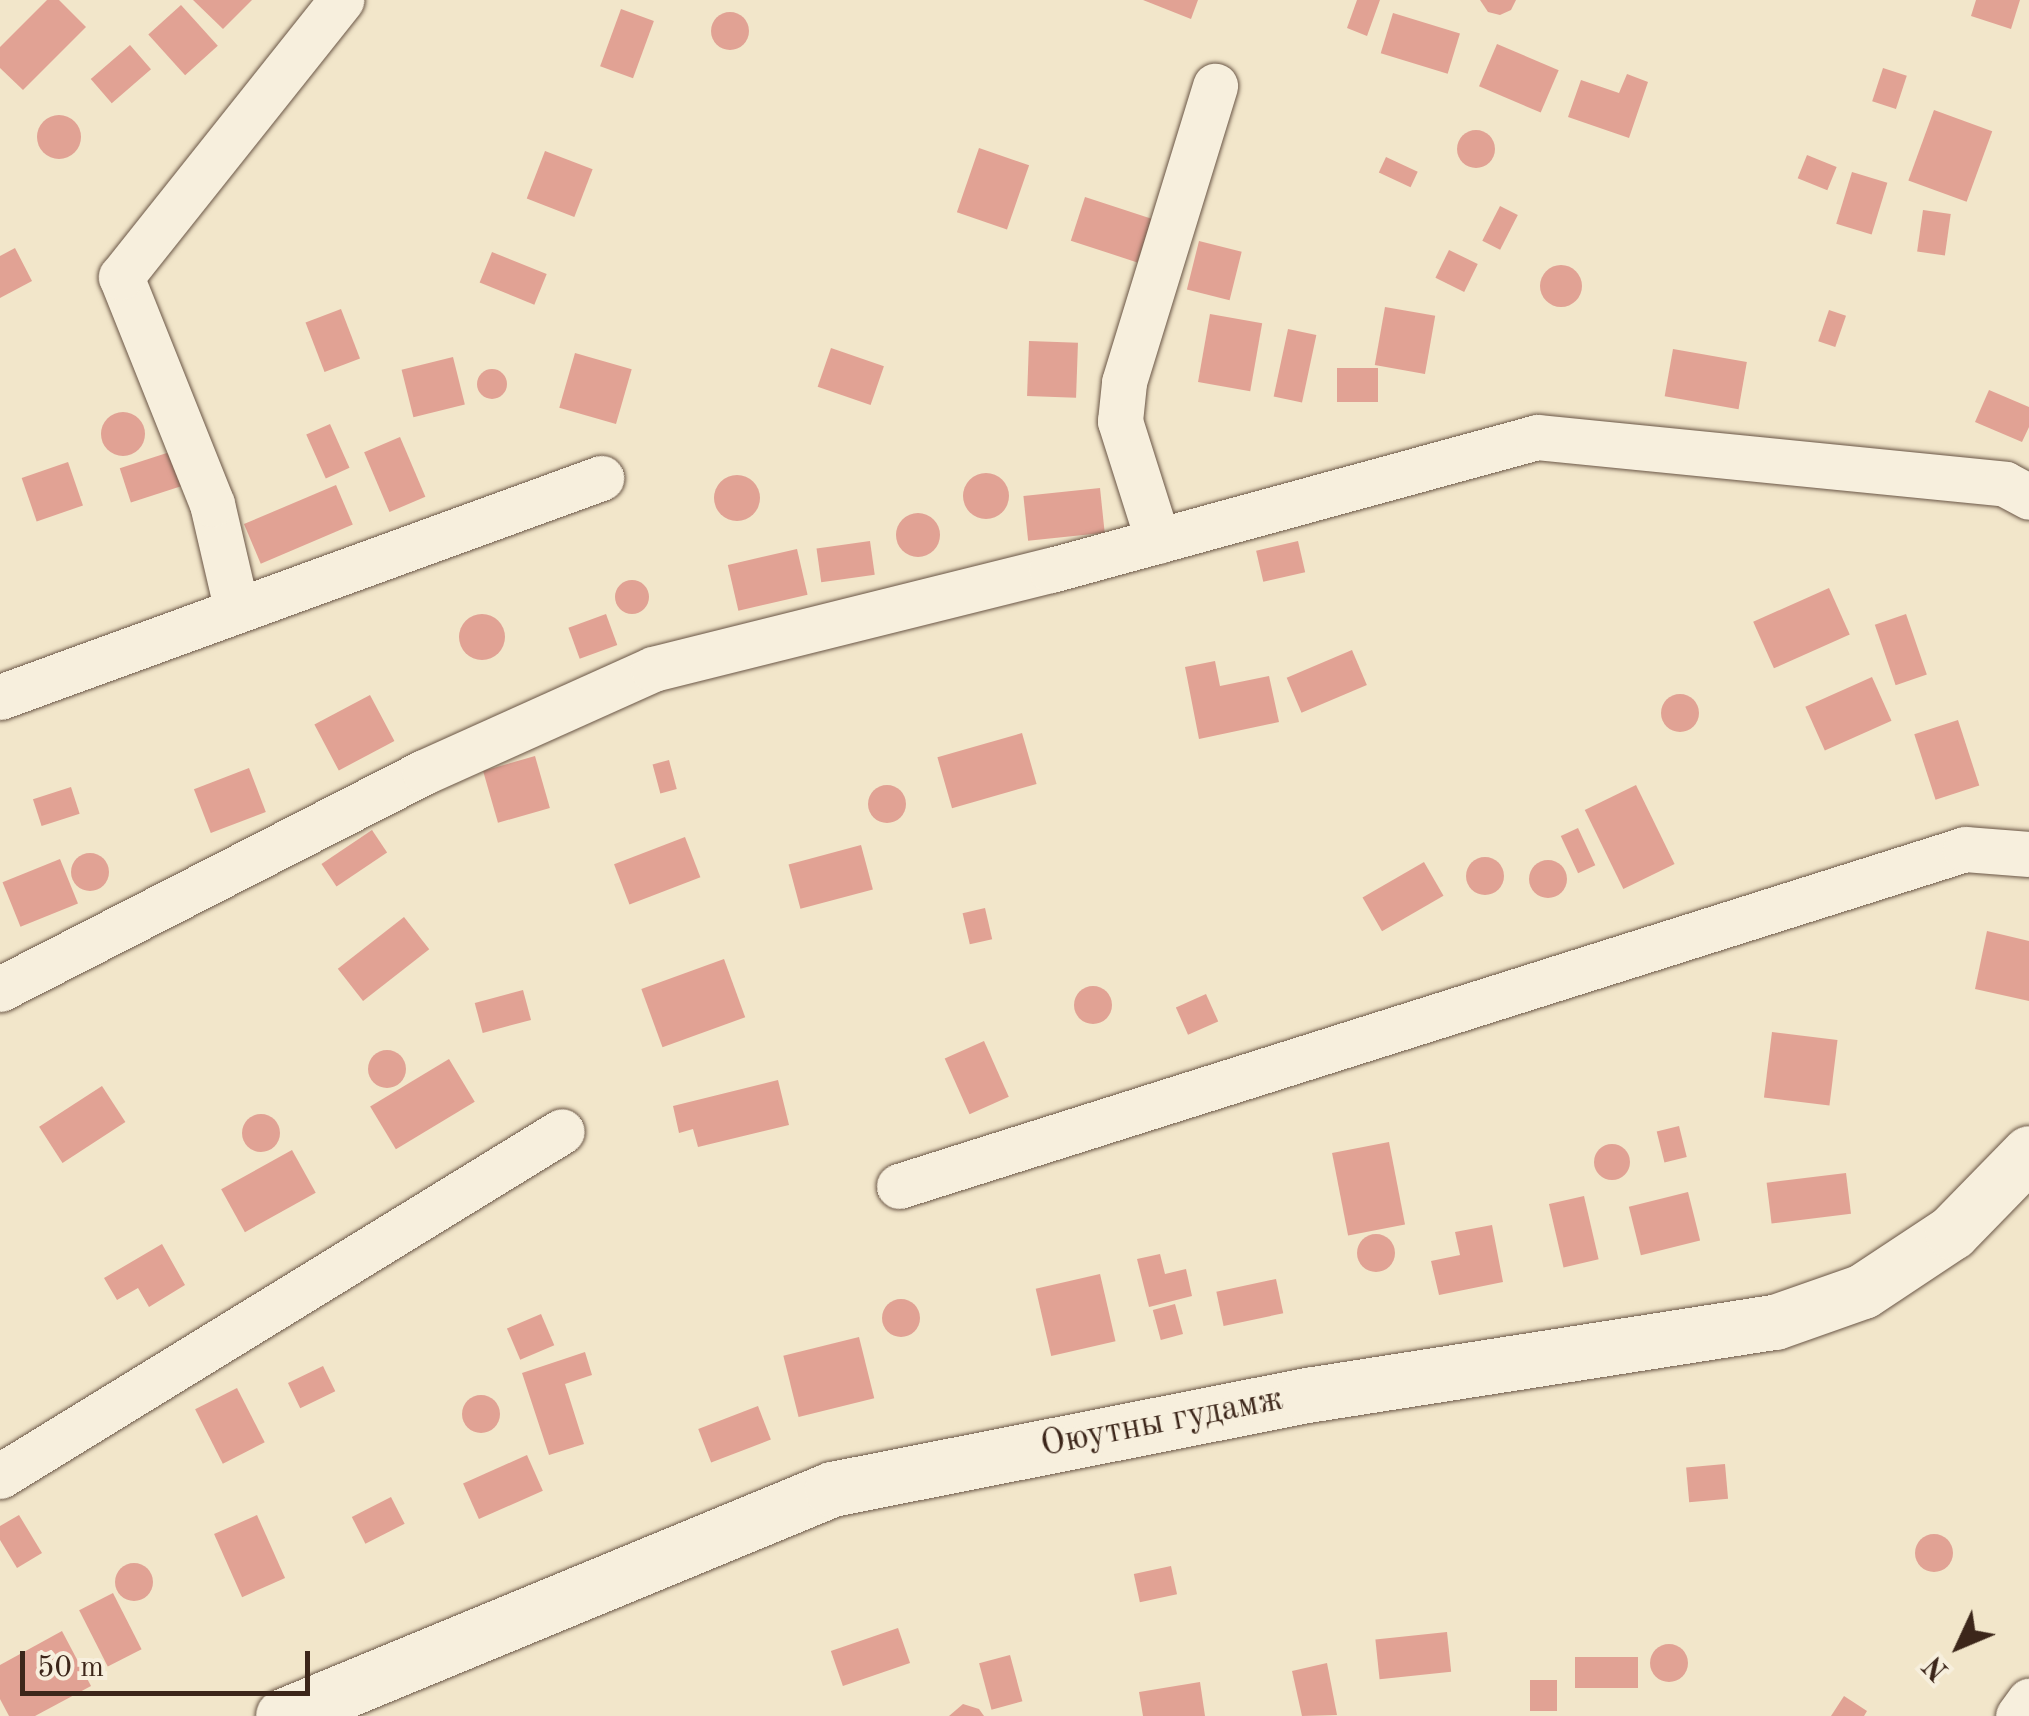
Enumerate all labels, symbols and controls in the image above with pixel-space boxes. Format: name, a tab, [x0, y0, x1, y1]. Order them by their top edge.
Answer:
street label: Оюутны гудамж	[1037, 1379, 1287, 1467]
north arrow	[1909, 1596, 2009, 1696]
scale bar	[25, 1631, 315, 1693]
text: N	[1920, 1649, 1955, 1684]
text: 50 m	[37, 1653, 104, 1683]

